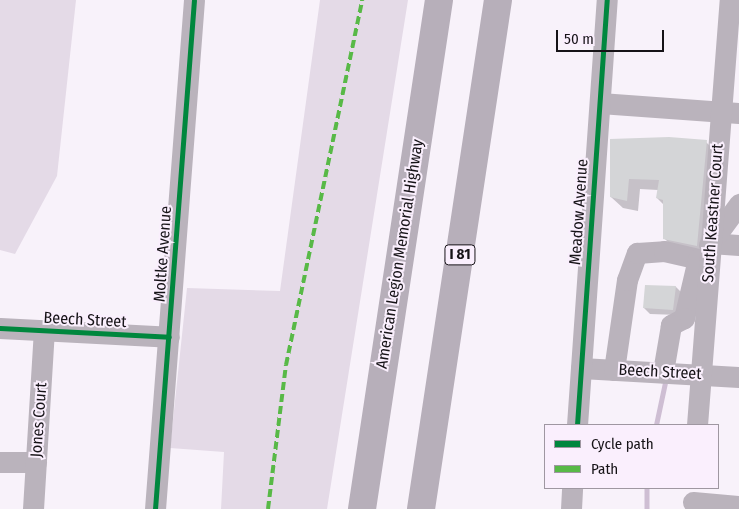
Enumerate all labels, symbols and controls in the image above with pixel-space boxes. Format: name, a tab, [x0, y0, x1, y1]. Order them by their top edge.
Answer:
scale bar	[559, 20, 666, 52]
text: 50 m	[564, 30, 594, 48]
street label: American Legion Memorial Highway	[372, 138, 428, 370]
street label: South Keastner Court	[699, 143, 727, 283]
street label: Meadow Avenue	[566, 158, 592, 266]
street label: Moltke Avenue	[150, 205, 176, 303]
road number: I 81	[444, 242, 476, 268]
street label: Beech Street	[43, 308, 127, 332]
street label: Beech Street	[618, 360, 702, 384]
street label: Jones Court	[27, 382, 51, 458]
legend	[544, 424, 719, 489]
text: Cycle path	[591, 435, 654, 453]
text: Path	[591, 460, 618, 478]

